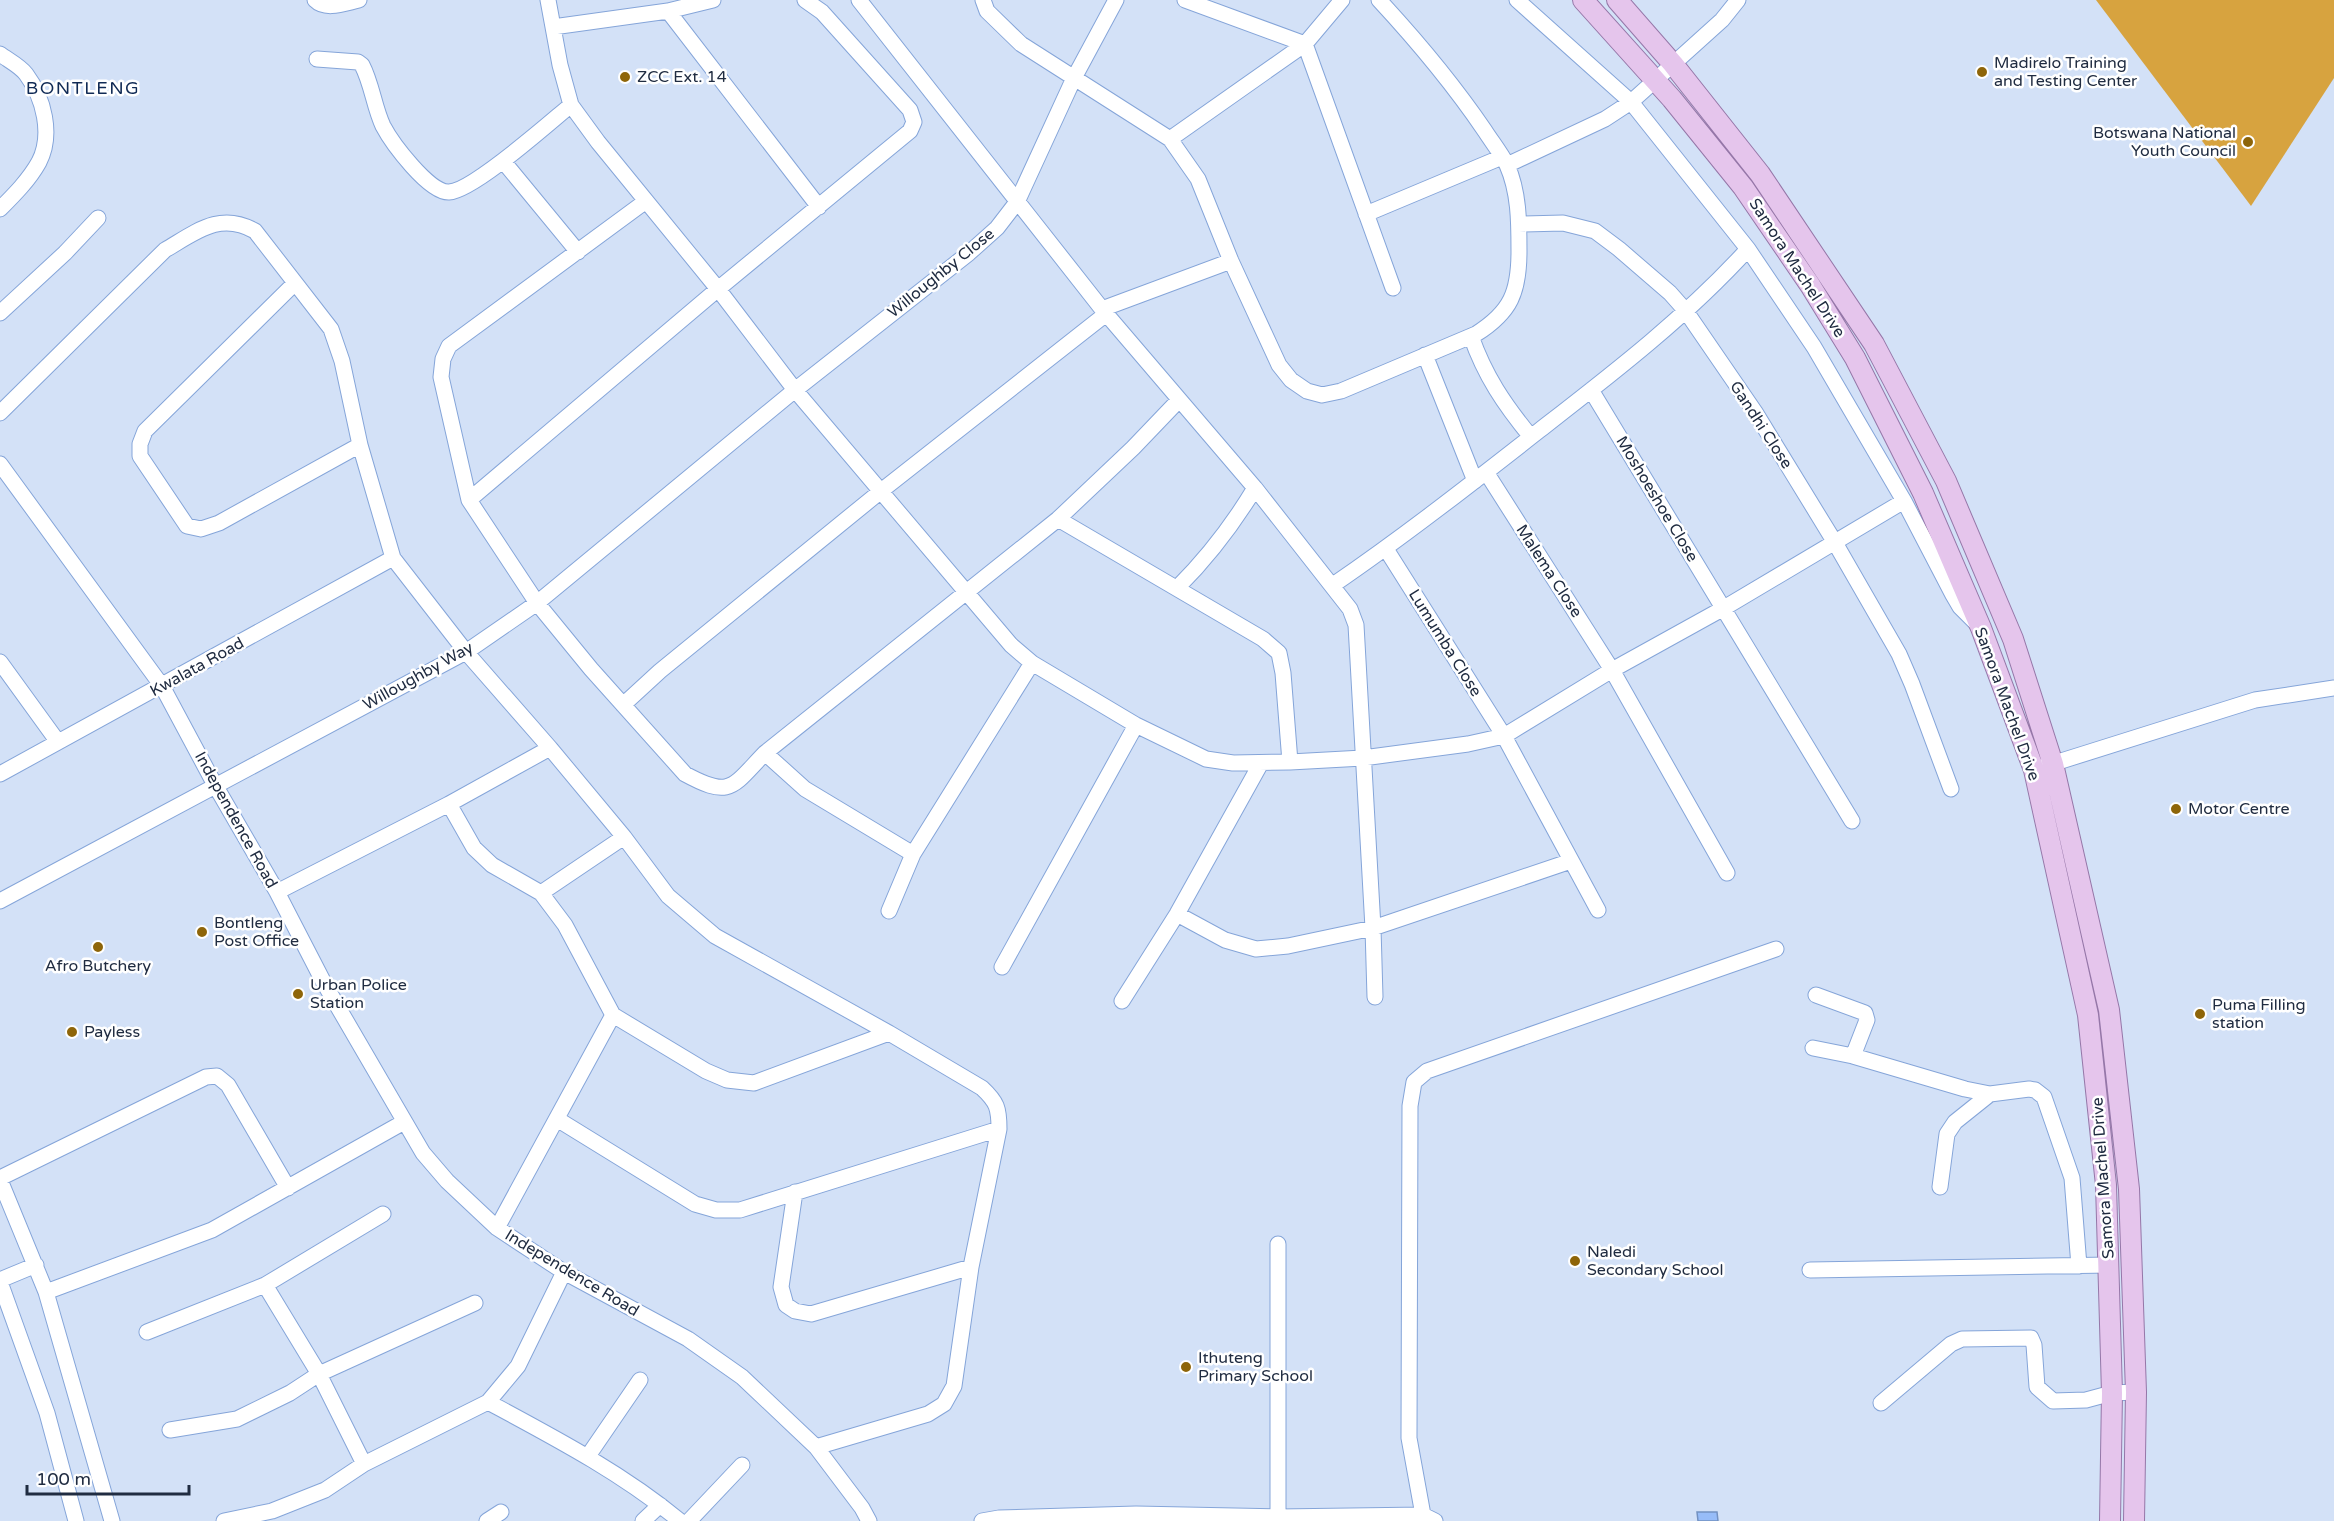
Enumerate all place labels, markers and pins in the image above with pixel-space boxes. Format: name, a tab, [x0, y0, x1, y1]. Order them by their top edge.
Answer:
place label: Madirelo Training and Testing Center	[1994, 53, 2138, 91]
marker: Madirelo Training and Testing Center	[1975, 65, 1989, 79]
place label: ZCC Ext. 14	[637, 67, 727, 87]
marker: ZCC Ext. 14	[618, 70, 632, 84]
place label: Botswana National Youth Council	[2093, 123, 2236, 161]
marker: Botswana National Youth Council	[2241, 135, 2255, 149]
place label: Motor Centre	[2188, 799, 2289, 819]
marker: Motor Centre	[2169, 802, 2183, 816]
place label: Bontleng Post Office	[214, 913, 299, 951]
marker: Bontleng Post Office	[195, 925, 209, 939]
marker: Afro Butchery	[91, 940, 105, 954]
place label: Afro Butchery	[45, 956, 152, 976]
place label: Urban Police Station	[310, 975, 407, 1013]
marker: Urban Police Station	[291, 987, 305, 1001]
place label: Puma Filling station	[2212, 995, 2306, 1033]
marker: Puma Filling station	[2193, 1007, 2207, 1021]
place label: Payless	[84, 1022, 140, 1042]
marker: Payless	[65, 1025, 79, 1039]
place label: Naledi Secondary School	[1587, 1242, 1723, 1280]
marker: Naledi Secondary School	[1568, 1254, 1582, 1268]
place label: Ithuteng Primary School	[1198, 1348, 1313, 1386]
marker: Ithuteng Primary School	[1179, 1360, 1193, 1374]

